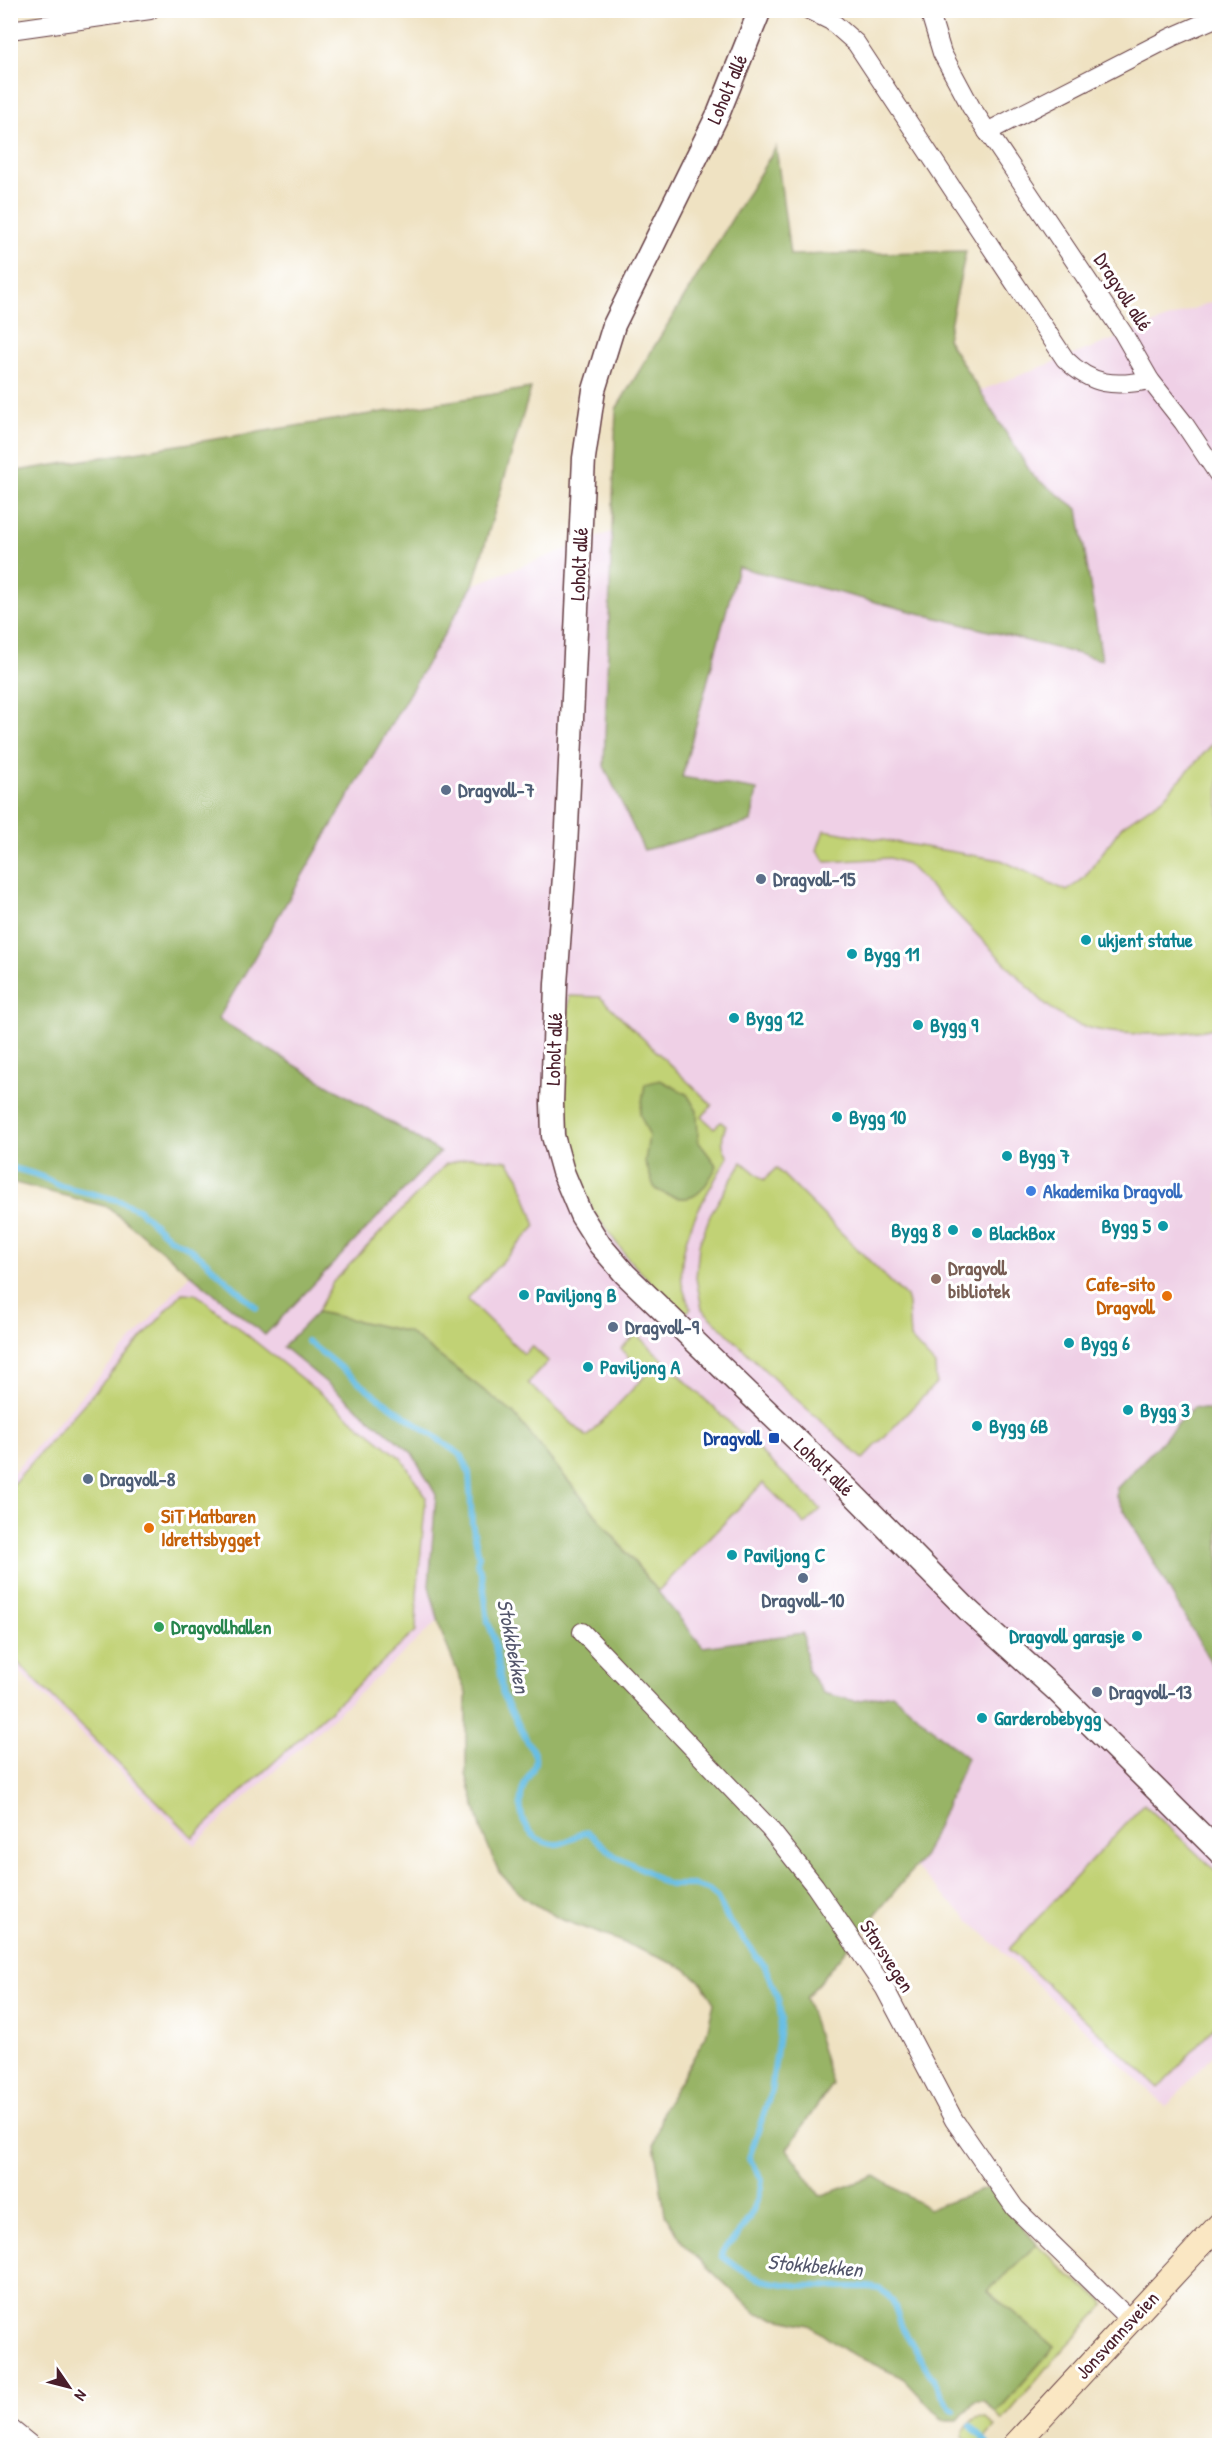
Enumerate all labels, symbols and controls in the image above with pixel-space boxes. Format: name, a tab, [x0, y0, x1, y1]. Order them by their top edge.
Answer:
street label: Loholt allé	[700, 50, 753, 128]
street label: Dragvoll allé	[1088, 248, 1159, 336]
street label: Loholt allé	[563, 527, 594, 601]
place label: Dragvoll-7	[458, 776, 535, 804]
marker: Dragvoll-7	[439, 783, 453, 797]
place label: Dragvoll-15	[773, 865, 856, 893]
marker: Dragvoll-15	[754, 872, 768, 886]
place label: ukjent statue	[1098, 926, 1193, 953]
marker: ukjent statue	[1079, 933, 1093, 947]
place label: Bygg 11	[864, 940, 920, 968]
marker: Bygg 11	[845, 947, 859, 961]
place label: Bygg 12	[746, 1004, 804, 1032]
marker: Bygg 12	[727, 1011, 741, 1025]
place label: Bygg 9	[930, 1011, 979, 1039]
street label: Loholt allé	[539, 1012, 568, 1086]
marker: Bygg 9	[911, 1018, 925, 1032]
place label: Bygg 10	[849, 1103, 906, 1131]
marker: Bygg 10	[830, 1110, 844, 1124]
place label: Bygg 7	[1019, 1142, 1070, 1170]
marker: Bygg 7	[1000, 1149, 1014, 1163]
place label: Akademika Dragvoll	[1043, 1177, 1183, 1205]
marker: Akademika Dragvoll	[1024, 1184, 1038, 1198]
place label: Bygg 5	[1102, 1212, 1152, 1240]
place label: Bygg 8	[891, 1216, 941, 1244]
place label: BlackBox	[989, 1219, 1056, 1246]
marker: Bygg 5	[1156, 1219, 1170, 1233]
marker: Bygg 8	[946, 1223, 960, 1237]
marker: BlackBox	[970, 1226, 984, 1240]
place label: Dragvoll bibliotek	[948, 1254, 1011, 1304]
place label: Cafe-sito Dragvoll	[1086, 1270, 1156, 1321]
marker: Dragvoll bibliotek	[929, 1272, 943, 1286]
place label: Paviljong B	[536, 1281, 617, 1309]
marker: Paviljong B	[517, 1288, 531, 1302]
marker: Cafe-sito Dragvoll	[1160, 1289, 1174, 1303]
place label: Dragvoll-9	[625, 1313, 700, 1341]
marker: Dragvoll-9	[606, 1320, 620, 1334]
place label: Bygg 6	[1081, 1329, 1130, 1357]
marker: Bygg 6	[1062, 1336, 1076, 1350]
place label: Paviljong A	[600, 1353, 681, 1381]
marker: Paviljong A	[581, 1360, 595, 1374]
place label: Bygg 3	[1140, 1396, 1190, 1424]
marker: Bygg 3	[1121, 1403, 1135, 1417]
place label: Bygg 6B	[989, 1412, 1048, 1440]
marker: Bygg 6B	[970, 1419, 984, 1433]
place label: Dragvoll	[703, 1424, 763, 1452]
marker: Dragvoll	[767, 1431, 781, 1445]
street label: Loholt allé	[789, 1432, 860, 1502]
place label: Dragvoll-8	[100, 1465, 176, 1493]
marker: Dragvoll-8	[81, 1472, 95, 1486]
place label: SiT Matbaren Idrettsbygget	[161, 1502, 261, 1553]
marker: SiT Matbaren Idrettsbygget	[142, 1521, 156, 1535]
place label: Paviljong C	[744, 1541, 826, 1569]
marker: Paviljong C	[725, 1548, 739, 1562]
marker: Dragvoll-10	[796, 1571, 810, 1585]
place label: Dragvoll-10	[762, 1586, 844, 1614]
water label: Stokkbekken	[490, 1596, 537, 1697]
place label: Dragvollhallen	[171, 1613, 271, 1641]
marker: Dragvollhallen	[152, 1620, 166, 1634]
place label: Dragvoll garasje	[1009, 1622, 1125, 1650]
marker: Dragvoll garasje	[1130, 1629, 1144, 1643]
place label: Dragvoll-13	[1109, 1678, 1192, 1706]
marker: Dragvoll-13	[1090, 1685, 1104, 1699]
place label: Garderobebygg	[994, 1704, 1101, 1732]
marker: Garderobebygg	[975, 1711, 989, 1725]
street label: Stavsvegen	[854, 1914, 921, 1997]
water label: Stokkbekken	[766, 2247, 865, 2284]
street label: Jonsvannsveien	[1069, 2285, 1164, 2385]
north arrow	[39, 2357, 99, 2417]
text: N	[70, 2386, 93, 2406]

